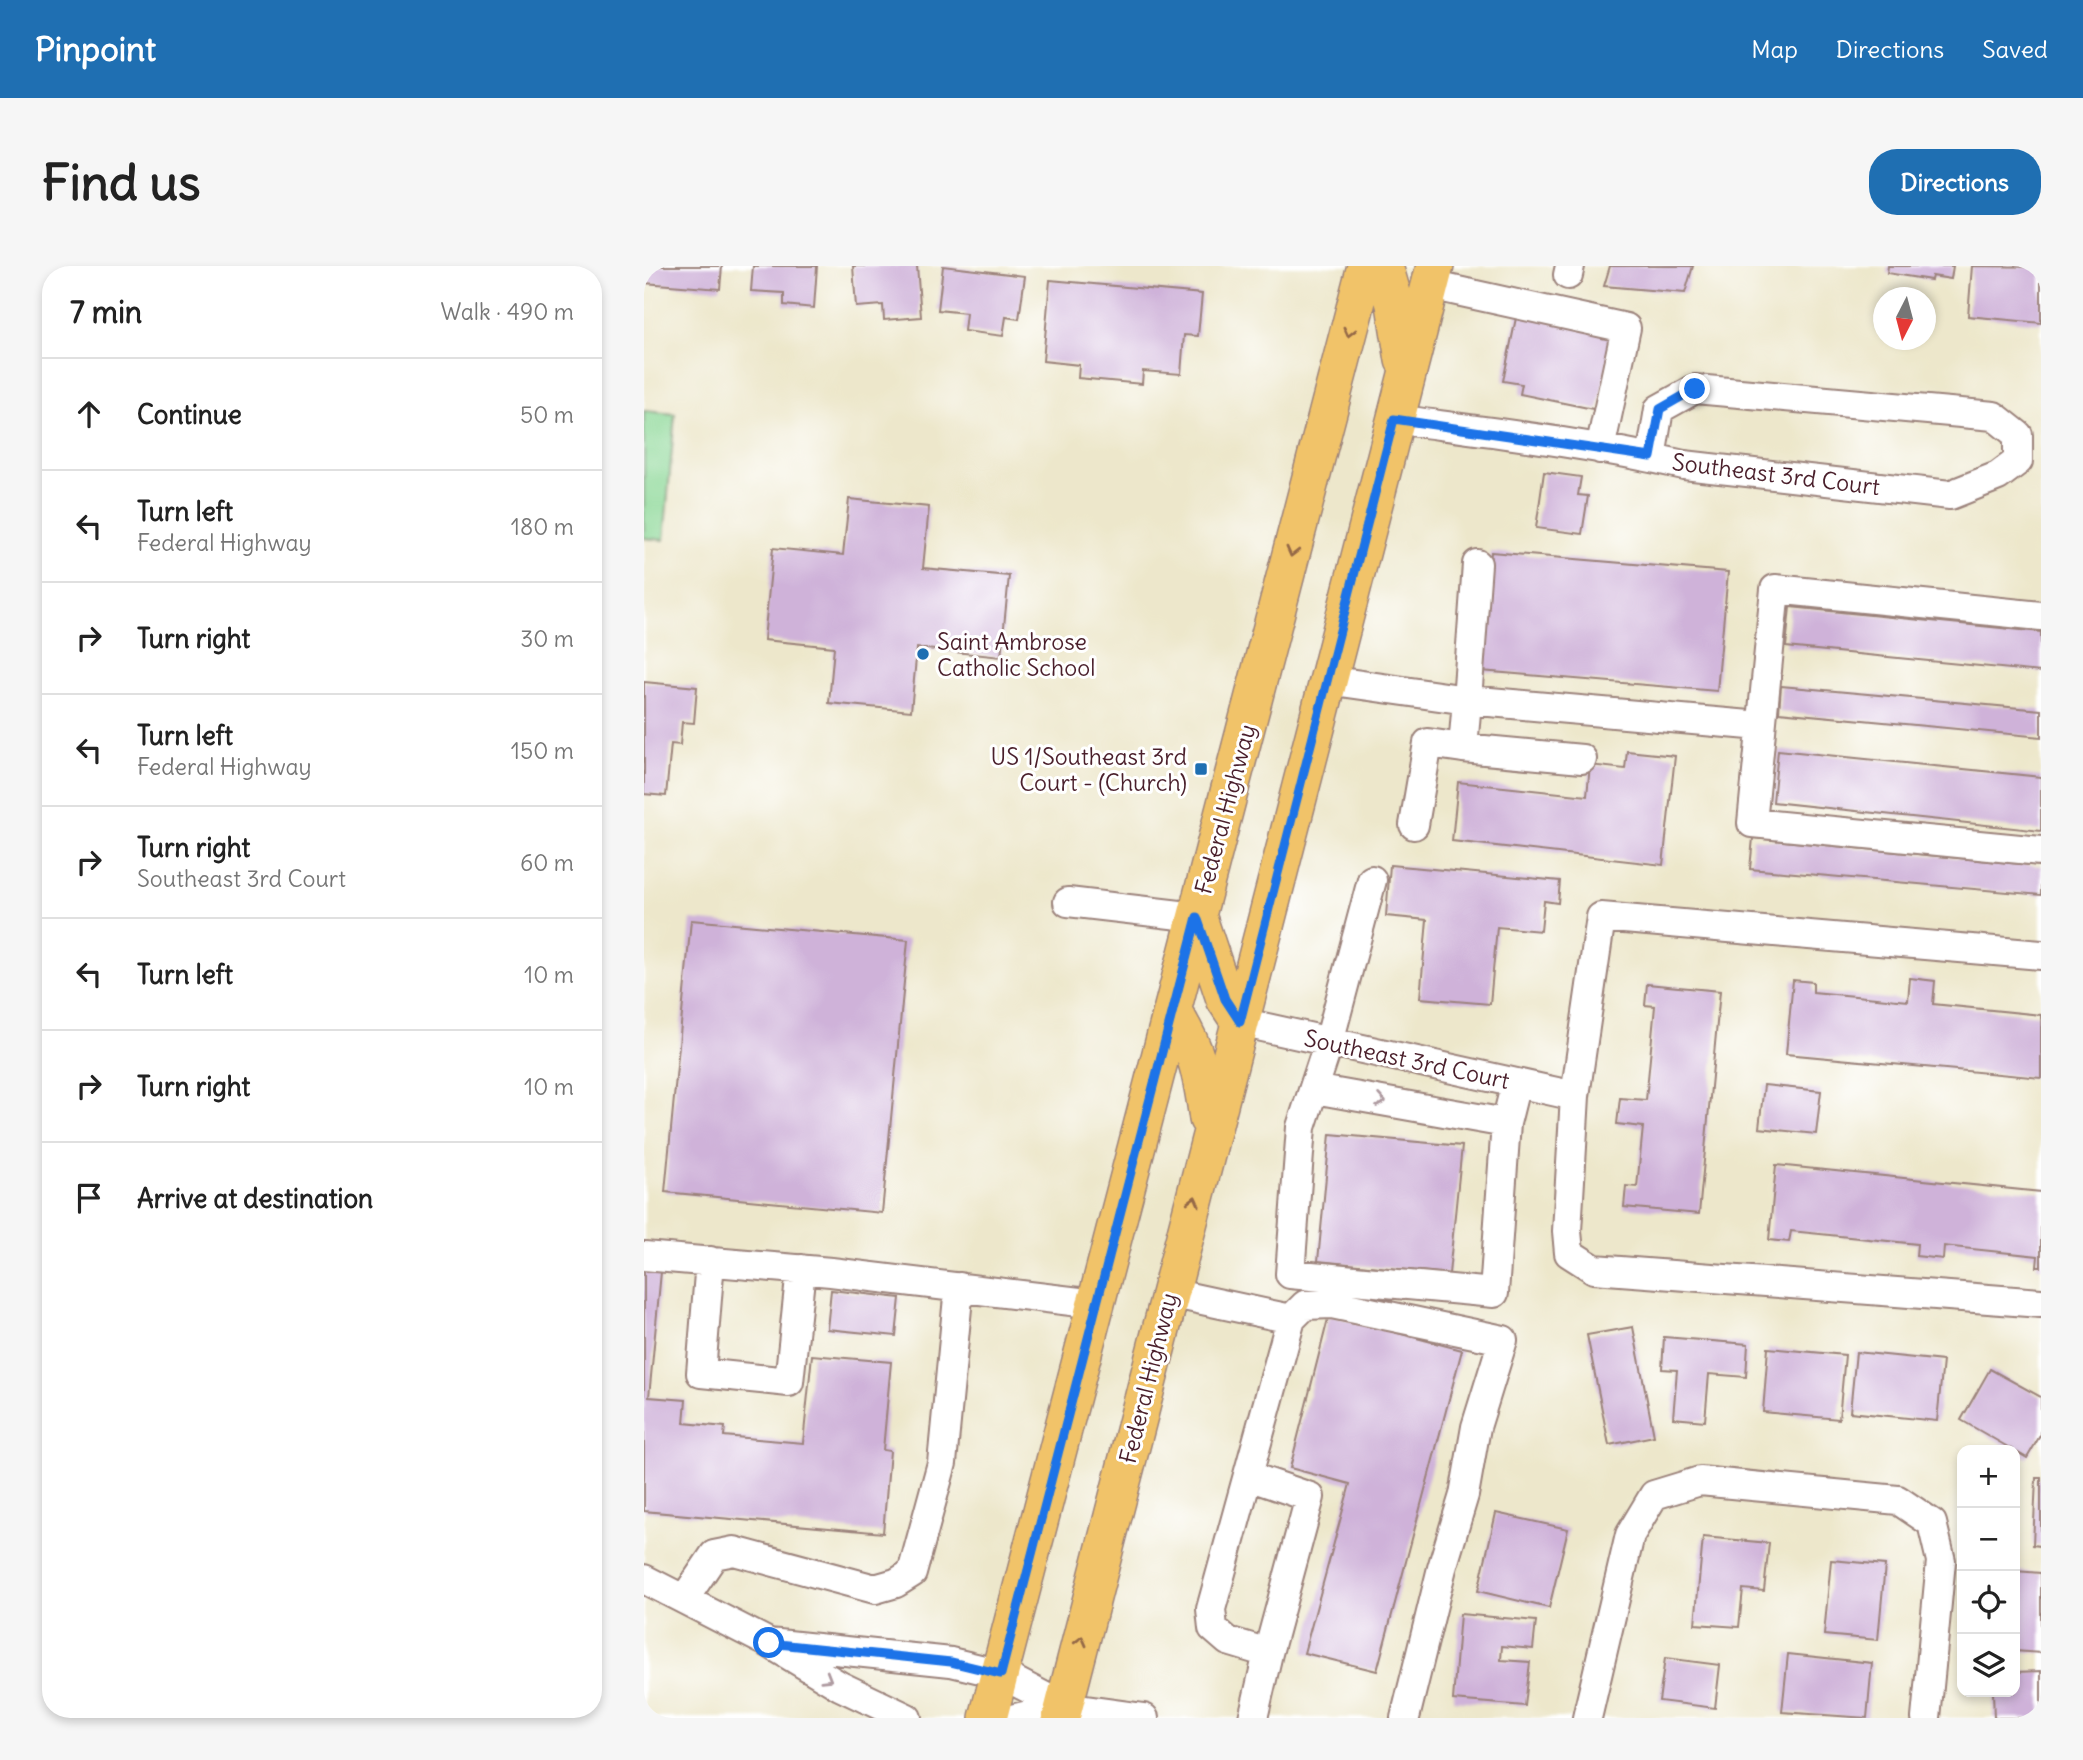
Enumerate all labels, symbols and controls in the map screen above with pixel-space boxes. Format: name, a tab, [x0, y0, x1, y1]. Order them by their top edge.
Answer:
text: Pinpoint	[35, 28, 156, 70]
text: Map	[1751, 34, 1798, 64]
text: Directions	[1836, 34, 1944, 64]
text: Saved	[1982, 34, 2048, 64]
button: Directions	[1869, 149, 2041, 215]
text: Find us	[42, 152, 200, 213]
north arrow	[1873, 287, 1936, 350]
text: 7 min	[70, 293, 142, 331]
text: Walk · 490 m	[440, 297, 574, 326]
one-way arrow	[1343, 326, 1357, 338]
route end	[1679, 373, 1710, 404]
icon: ahead	[70, 395, 108, 433]
text: Continue	[137, 398, 242, 431]
text: 50 m	[520, 400, 574, 429]
street label: Southeast 3rd Court	[1671, 447, 1882, 501]
text: Turn left	[137, 495, 233, 528]
icon: left	[70, 507, 108, 545]
text: 180 m	[511, 512, 574, 541]
text: Federal Highway	[137, 528, 312, 557]
one-way arrow	[1286, 546, 1300, 558]
icon: right	[70, 619, 108, 657]
text: Turn right	[137, 622, 250, 655]
text: 30 m	[520, 624, 574, 653]
place label: Saint Ambrose Catholic School	[937, 627, 1095, 682]
marker: Saint Ambrose Catholic School	[915, 646, 931, 662]
text: Turn left	[137, 719, 233, 752]
street label: Federal Highway	[1188, 721, 1262, 897]
icon: left	[70, 731, 108, 769]
text: 150 m	[511, 736, 574, 765]
place label: US 1/Southeast 3rd Court - (Church)	[990, 742, 1187, 797]
text: Federal Highway	[137, 752, 312, 781]
marker: US 1/Southeast 3rd Court - (Church)	[1193, 761, 1209, 777]
text: Turn right	[137, 831, 250, 864]
icon: right	[70, 843, 108, 881]
text: 60 m	[520, 848, 574, 877]
text: Southeast 3rd Court	[137, 864, 346, 893]
icon: left	[70, 955, 108, 993]
text: Turn left	[137, 958, 233, 991]
text: 10 m	[524, 960, 574, 989]
street label: Southeast 3rd Court	[1302, 1023, 1512, 1095]
icon: right	[70, 1067, 108, 1105]
text: Turn right	[137, 1070, 250, 1103]
text: 10 m	[524, 1072, 574, 1101]
one-way arrow	[1375, 1092, 1387, 1107]
icon: arrive	[70, 1179, 108, 1217]
text: Arrive at destination	[137, 1182, 373, 1215]
one-way arrow	[1186, 1195, 1200, 1207]
street label: Federal Highway	[1113, 1290, 1183, 1466]
map controls	[1957, 1445, 2020, 1697]
button: +	[1957, 1445, 2020, 1508]
button: −	[1957, 1508, 2020, 1571]
button: locate	[1957, 1571, 2020, 1634]
route start	[753, 1627, 784, 1658]
button: layers	[1957, 1634, 2020, 1697]
one-way arrow	[1073, 1635, 1087, 1647]
one-way arrow	[820, 1670, 833, 1683]

